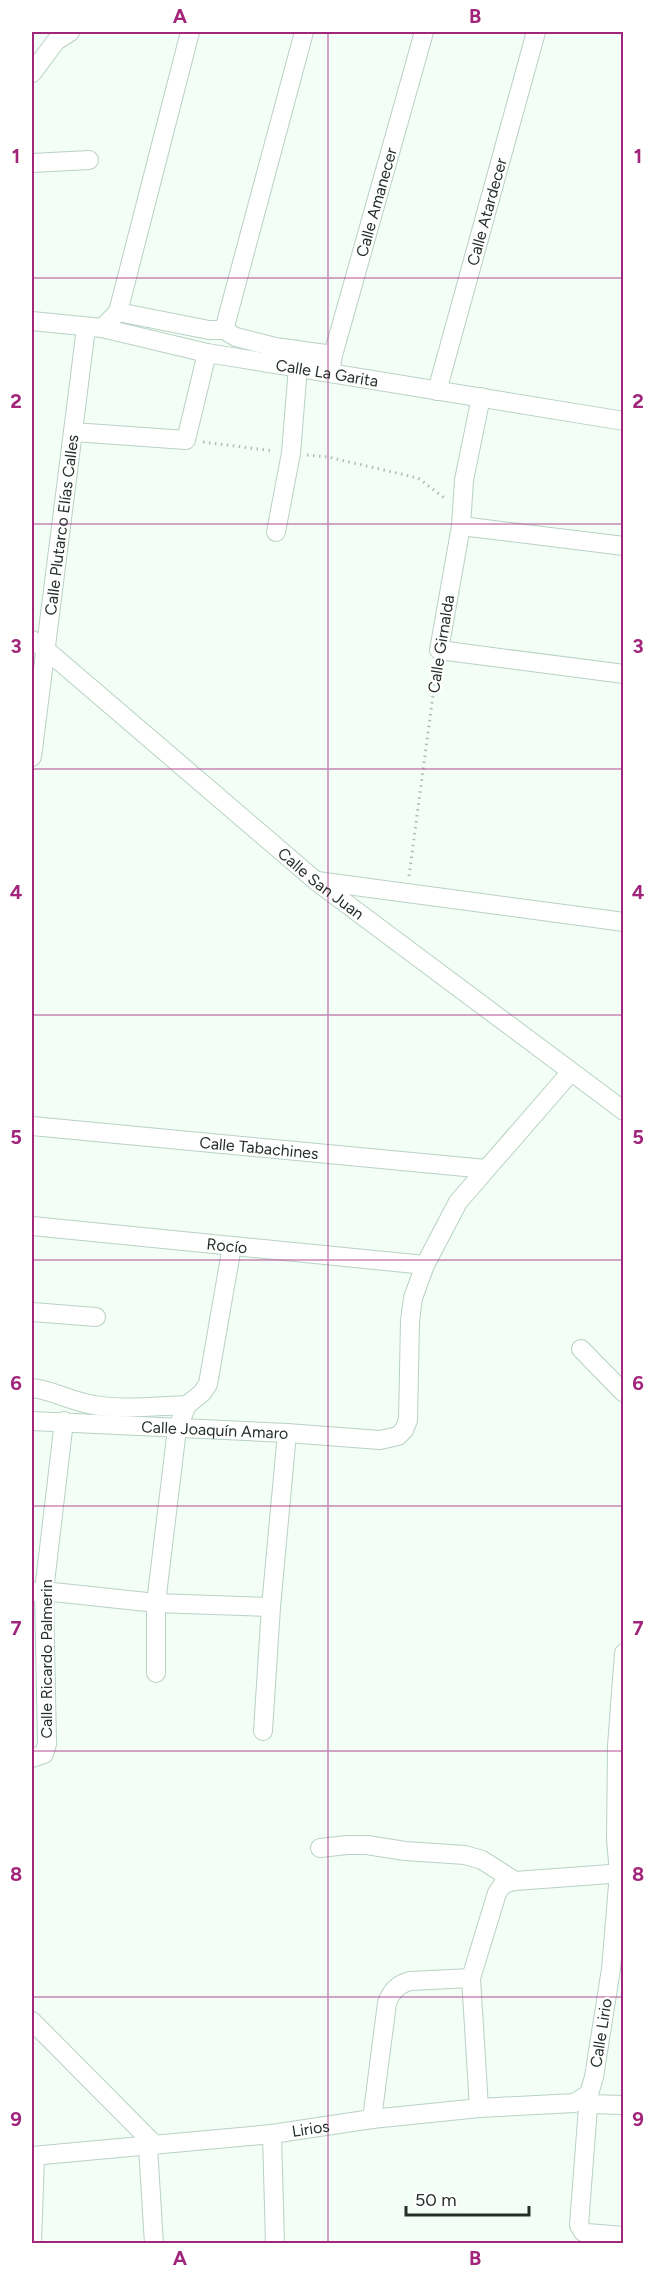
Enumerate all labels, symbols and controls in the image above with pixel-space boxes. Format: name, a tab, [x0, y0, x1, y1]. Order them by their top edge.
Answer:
text: A	[173, 4, 188, 28]
text: B	[469, 4, 481, 28]
text: 1	[12, 144, 20, 168]
text: 1	[634, 144, 642, 168]
street label: Calle Amanecer	[352, 145, 401, 259]
street label: Calle Atardecer	[463, 155, 511, 268]
street label: Calle La Garita	[274, 355, 380, 390]
text: 2	[10, 389, 22, 413]
text: 2	[632, 389, 644, 413]
street label: Calle Plutarco Elías Calles	[40, 433, 82, 616]
street label: Calle Girnalda	[424, 594, 458, 694]
text: 3	[10, 634, 22, 658]
text: 3	[632, 634, 644, 658]
street label: Calle San Juan	[274, 843, 368, 923]
text: 4	[10, 880, 23, 904]
text: 4	[632, 880, 645, 904]
text: 5	[10, 1125, 22, 1149]
text: 5	[632, 1125, 644, 1149]
street label: Calle Tabachines	[199, 1132, 319, 1163]
street label: Rocío	[206, 1234, 248, 1257]
text: 6	[10, 1371, 22, 1395]
text: 6	[632, 1371, 644, 1395]
street label: Calle Joaquín Amaro	[141, 1417, 289, 1443]
street label: Calle Ricardo Palmerin	[37, 1579, 56, 1739]
text: 7	[10, 1616, 22, 1640]
text: 7	[632, 1616, 644, 1640]
text: 8	[10, 1862, 22, 1886]
text: 8	[632, 1862, 644, 1886]
street label: Calle Lirio	[586, 1997, 616, 2069]
text: 9	[10, 2107, 22, 2131]
text: 9	[632, 2107, 644, 2131]
street label: Lirios	[290, 2116, 331, 2140]
scale bar	[406, 2179, 529, 2217]
text: 50 m	[415, 2189, 457, 2211]
text: A	[173, 2246, 188, 2270]
text: B	[469, 2246, 481, 2270]

